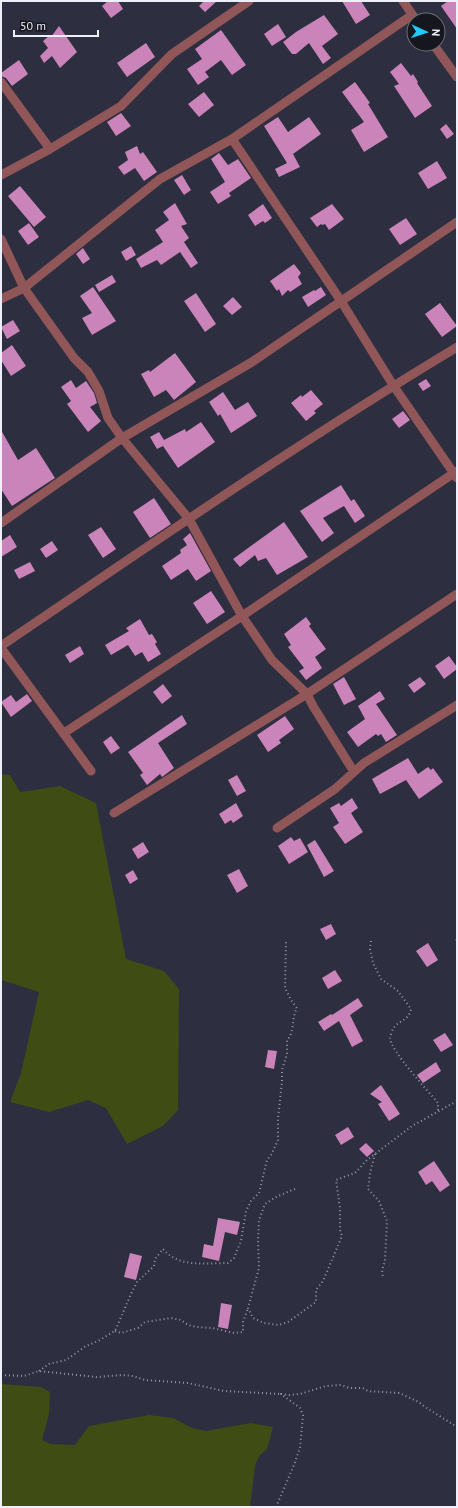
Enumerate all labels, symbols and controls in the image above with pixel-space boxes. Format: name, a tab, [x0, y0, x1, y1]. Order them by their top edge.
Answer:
scale bar	[14, 12, 98, 38]
north arrow	[406, 12, 446, 52]
text: 50 m	[20, 18, 46, 33]
text: N	[429, 29, 443, 37]

